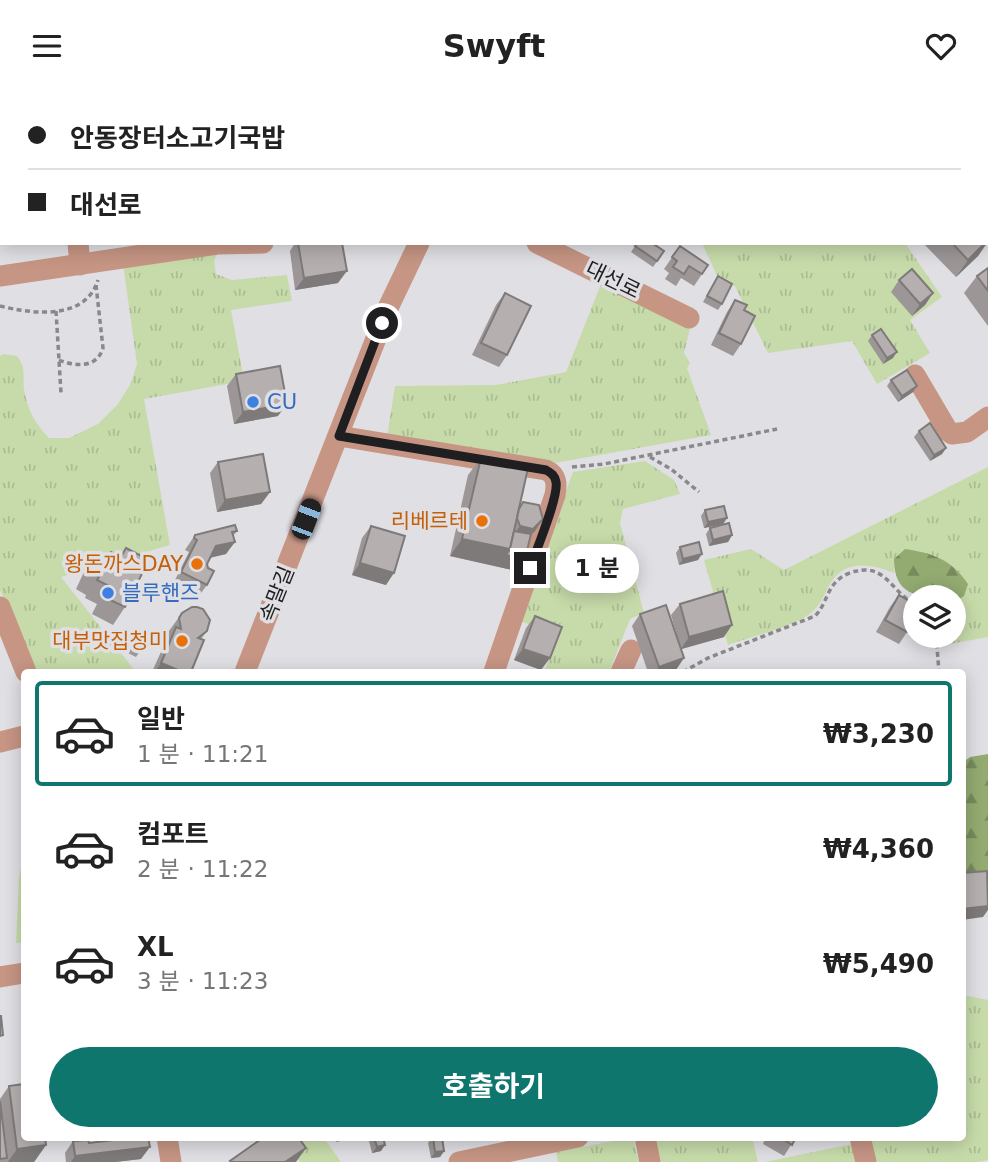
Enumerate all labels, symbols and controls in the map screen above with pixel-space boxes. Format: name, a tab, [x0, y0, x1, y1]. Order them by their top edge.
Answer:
icon: menu	[28, 27, 66, 65]
text: Swyft	[443, 27, 545, 65]
icon: heart	[922, 27, 960, 65]
text: 안동장터소고기국밥	[70, 123, 285, 153]
text: 대선로	[70, 190, 142, 220]
street label: 대선로	[582, 257, 644, 303]
route start	[366, 307, 398, 339]
place label: CU	[267, 390, 297, 414]
marker: CU	[245, 394, 261, 410]
car	[289, 496, 324, 542]
place label: 리베르테	[391, 509, 468, 533]
marker: 리베르테	[474, 513, 490, 529]
callout: 1 분	[554, 543, 638, 593]
place label: 왕돈까스DAY	[64, 552, 183, 576]
route end	[514, 552, 546, 584]
text: 1 분	[574, 555, 620, 581]
marker: 왕돈까스DAY	[189, 556, 205, 572]
street label: 속말길	[255, 563, 299, 625]
place label: 블루핸즈	[122, 581, 199, 605]
marker: 블루핸즈	[100, 585, 116, 601]
map controls	[903, 585, 966, 648]
button: layers	[903, 585, 966, 648]
place label: 대부맛집청미	[52, 629, 168, 653]
marker: 대부맛집청미	[174, 633, 190, 649]
icon: car	[53, 702, 116, 765]
text: 일반	[137, 704, 185, 734]
text: ₩3,230	[823, 719, 934, 749]
text: 1 분 · 11:21	[137, 741, 268, 767]
icon: car	[53, 817, 116, 880]
text: 컴포트	[137, 819, 209, 849]
text: ₩4,360	[823, 834, 934, 864]
text: 2 분 · 11:22	[137, 856, 268, 882]
icon: car	[53, 932, 116, 995]
text: XL	[137, 932, 174, 962]
text: ₩5,490	[823, 949, 934, 979]
text: 3 분 · 11:23	[137, 968, 268, 994]
button: 호출하기	[49, 1047, 938, 1127]

